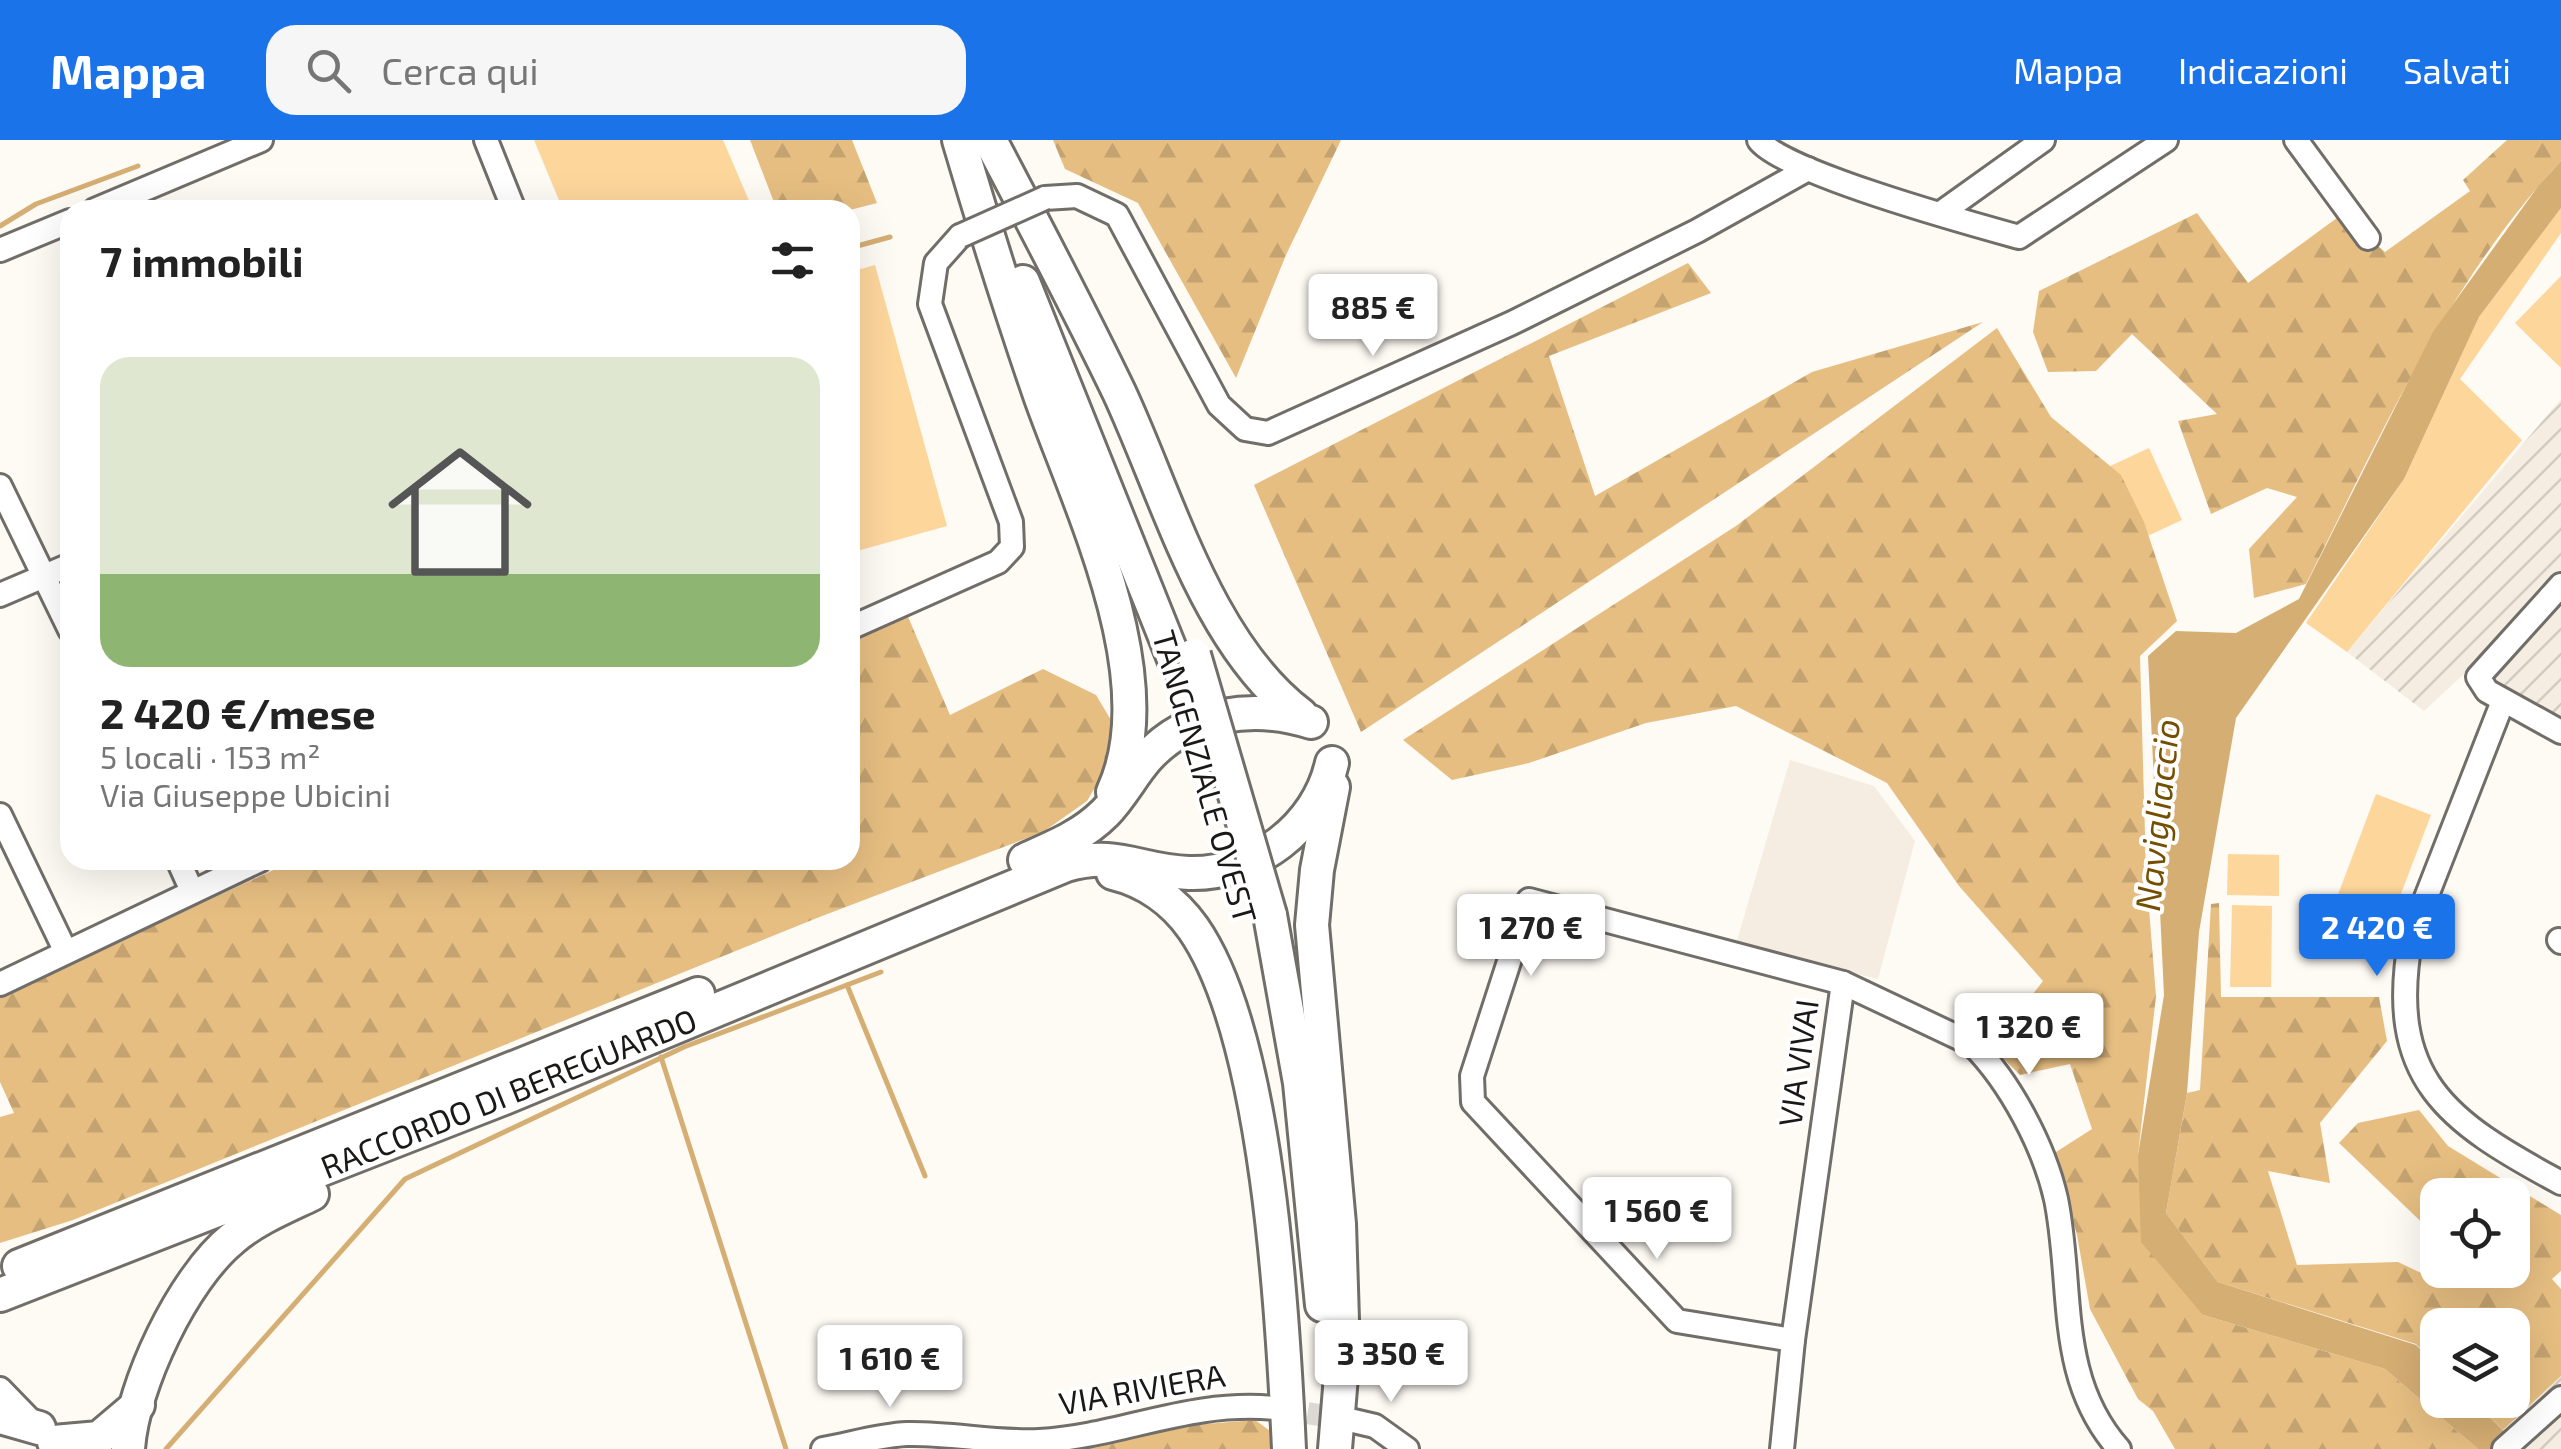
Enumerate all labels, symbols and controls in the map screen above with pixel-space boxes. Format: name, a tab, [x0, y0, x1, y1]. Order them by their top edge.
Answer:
search box	[266, 25, 966, 115]
text: Mappa	[50, 41, 206, 99]
icon: search	[301, 43, 356, 98]
text: Cerca qui	[381, 47, 539, 93]
text: Mappa	[2013, 49, 2123, 91]
text: Indicazioni	[2178, 49, 2348, 91]
text: Salvati	[2403, 49, 2511, 91]
icon: filters	[765, 233, 820, 288]
text: 7 immobili	[100, 235, 304, 285]
pin: 885 €	[1303, 274, 1443, 359]
text: 885 €	[1331, 287, 1416, 325]
icon: home	[370, 422, 550, 602]
street label: TANGENZIALE OVEST	[1146, 626, 1266, 927]
text: 2 420 €/mese	[100, 687, 376, 737]
water label: Navigliaccio	[2125, 717, 2187, 913]
text: 5 locali · 153 m²	[100, 737, 321, 775]
text: Via Giuseppe Ubicini	[100, 775, 391, 813]
pin: 1 270 €	[1439, 894, 1623, 979]
pin: 2 420 €	[2285, 894, 2469, 979]
text: 1 270 €	[1479, 907, 1583, 945]
text: 2 420 €	[2321, 907, 2433, 945]
pin: 1 320 €	[1937, 993, 2121, 1078]
street label: VIA VIVAI	[1769, 997, 1825, 1129]
street label: RACCORDO DI BEREGUARDO	[315, 999, 702, 1185]
text: 1 320 €	[1976, 1006, 2082, 1044]
pin: 1 560 €	[1565, 1177, 1749, 1262]
map controls	[2420, 1178, 2530, 1418]
button: locate	[2420, 1178, 2530, 1288]
text: 1 560 €	[1605, 1190, 1709, 1228]
button: layers	[2420, 1308, 2530, 1418]
pin: 3 350 €	[1299, 1320, 1483, 1405]
pin: 1 610 €	[798, 1325, 982, 1410]
text: 3 350 €	[1337, 1333, 1445, 1371]
text: 1 610 €	[839, 1338, 941, 1376]
street label: VIA RIVIERA	[1056, 1355, 1228, 1421]

